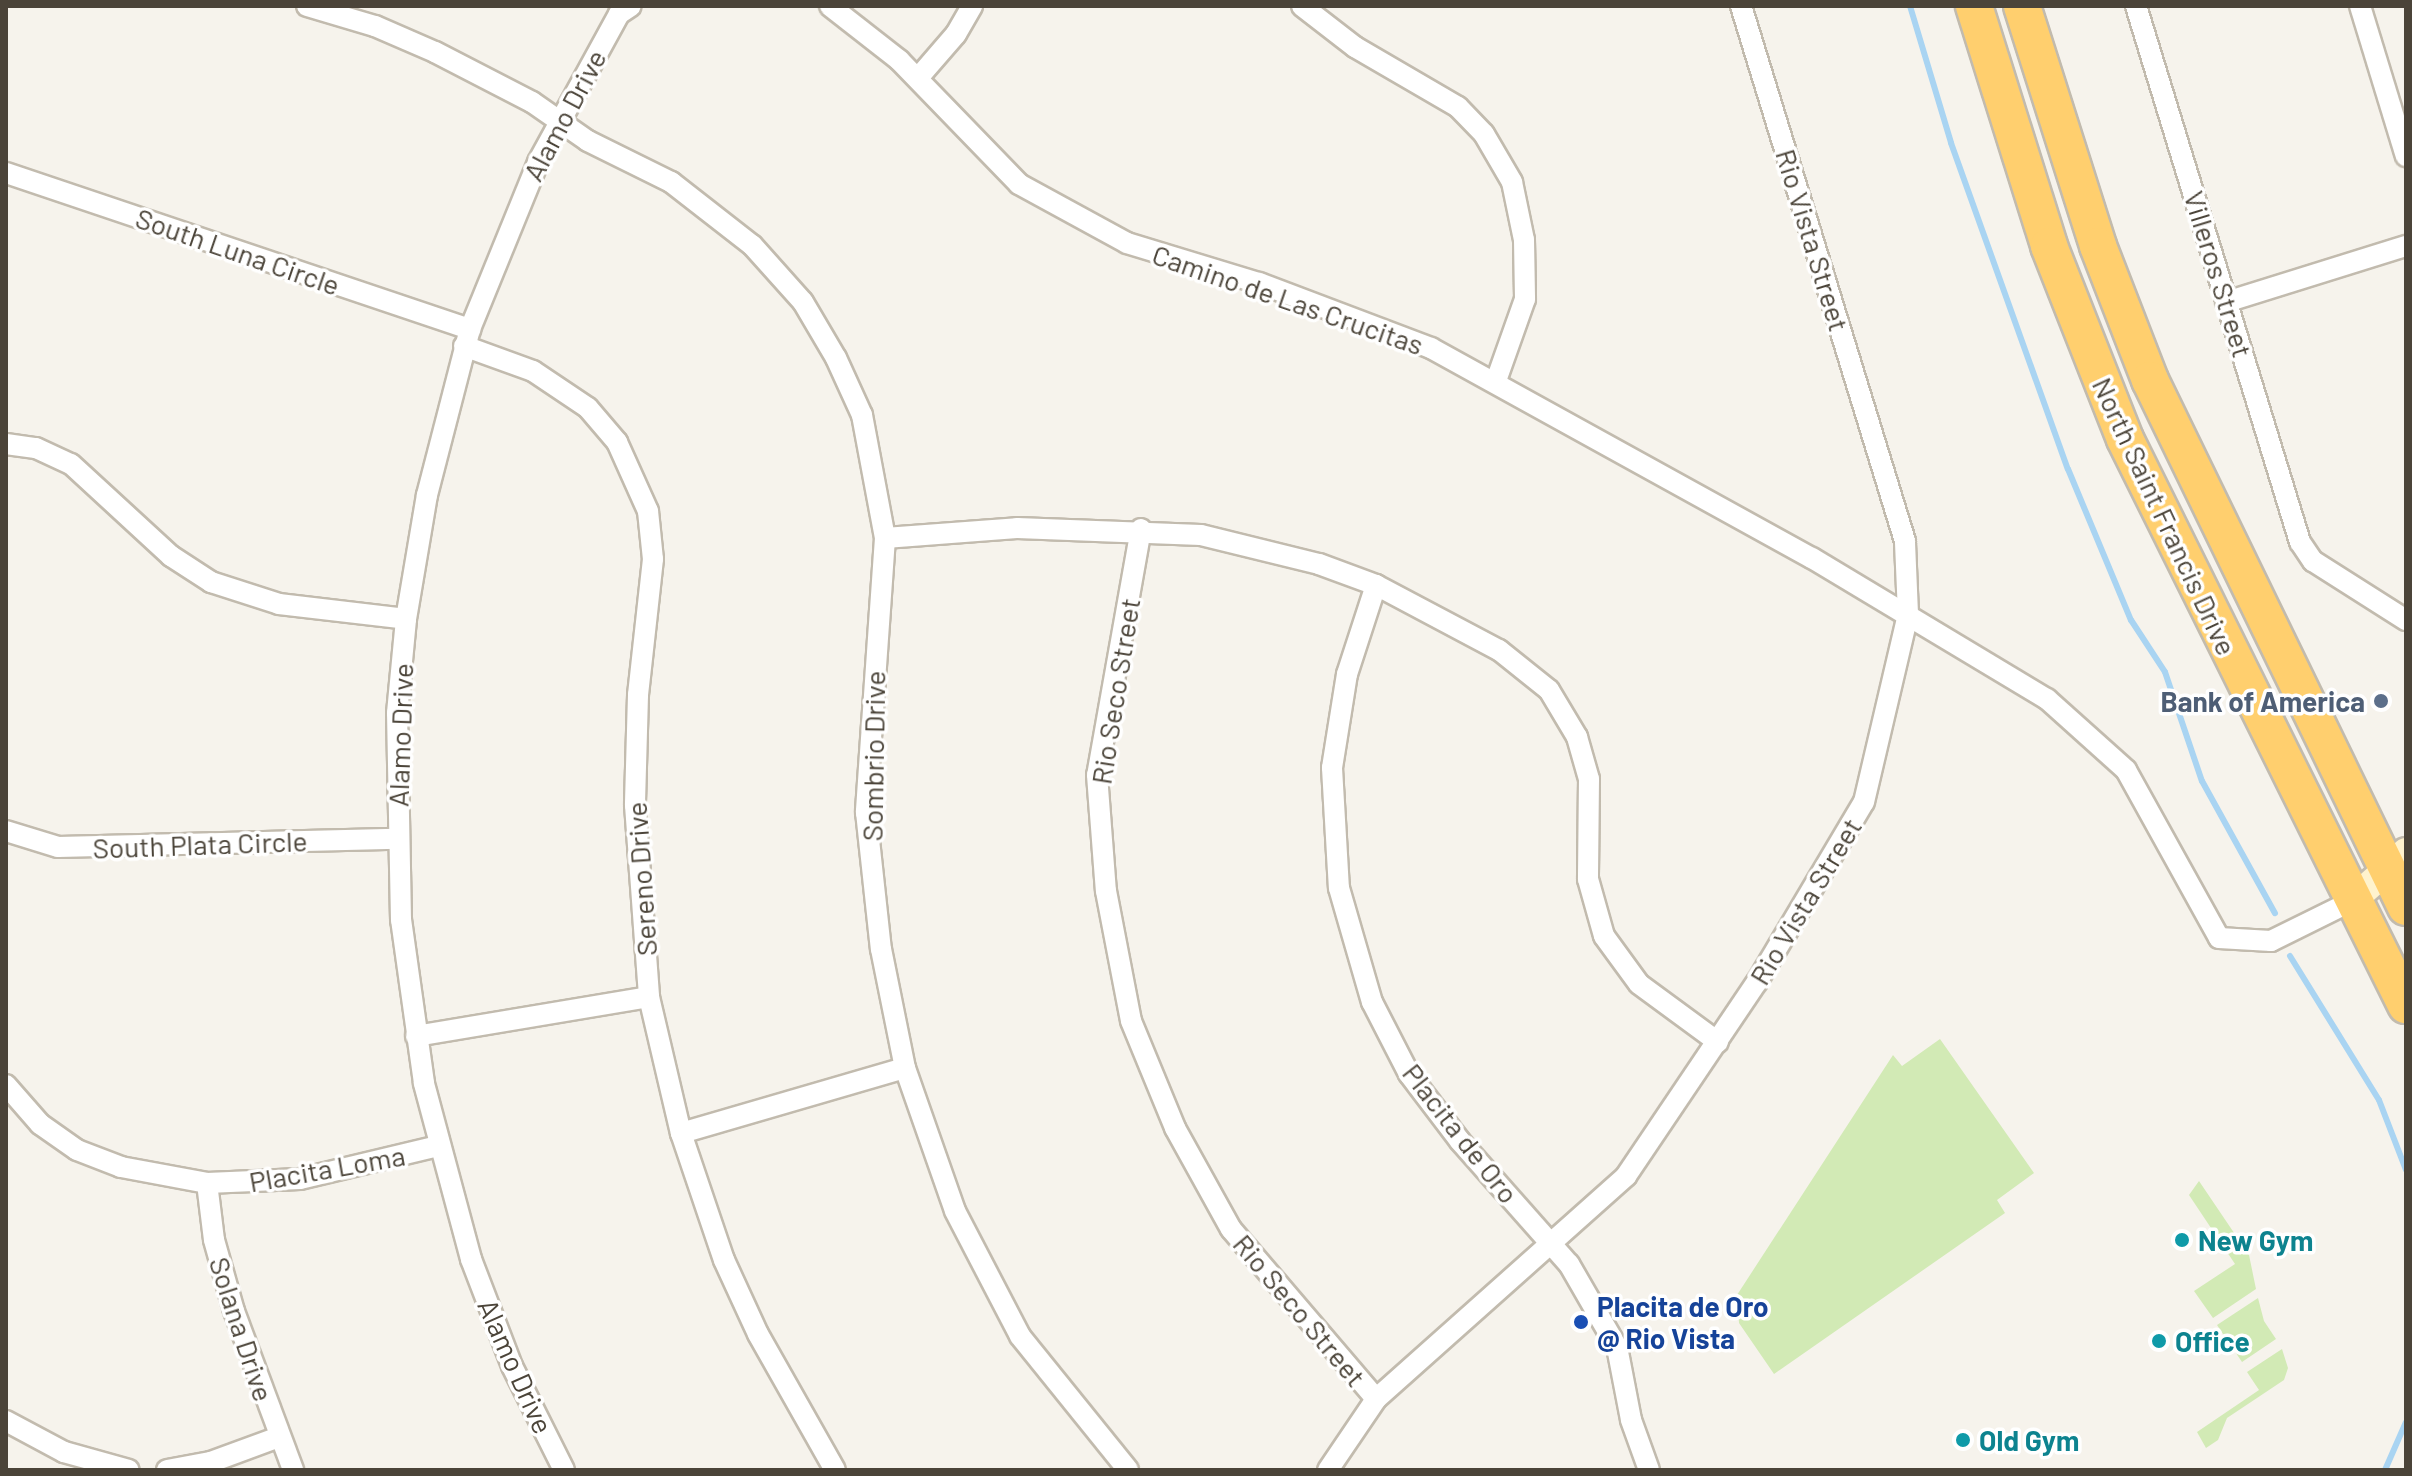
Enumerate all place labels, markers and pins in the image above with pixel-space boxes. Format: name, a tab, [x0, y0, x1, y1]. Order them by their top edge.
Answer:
place label: Bank of America	[2160, 684, 2365, 718]
marker: Bank of America	[2372, 692, 2390, 710]
place label: New Gym	[2198, 1223, 2313, 1257]
marker: New Gym	[2173, 1231, 2191, 1249]
place label: Placita de Oro @ Rio Vista	[1597, 1289, 1769, 1355]
marker: Placita de Oro @ Rio Vista	[1572, 1313, 1590, 1331]
place label: Office	[2175, 1324, 2250, 1358]
marker: Office	[2150, 1332, 2168, 1350]
place label: Old Gym	[1979, 1423, 2079, 1457]
marker: Old Gym	[1954, 1431, 1972, 1449]

